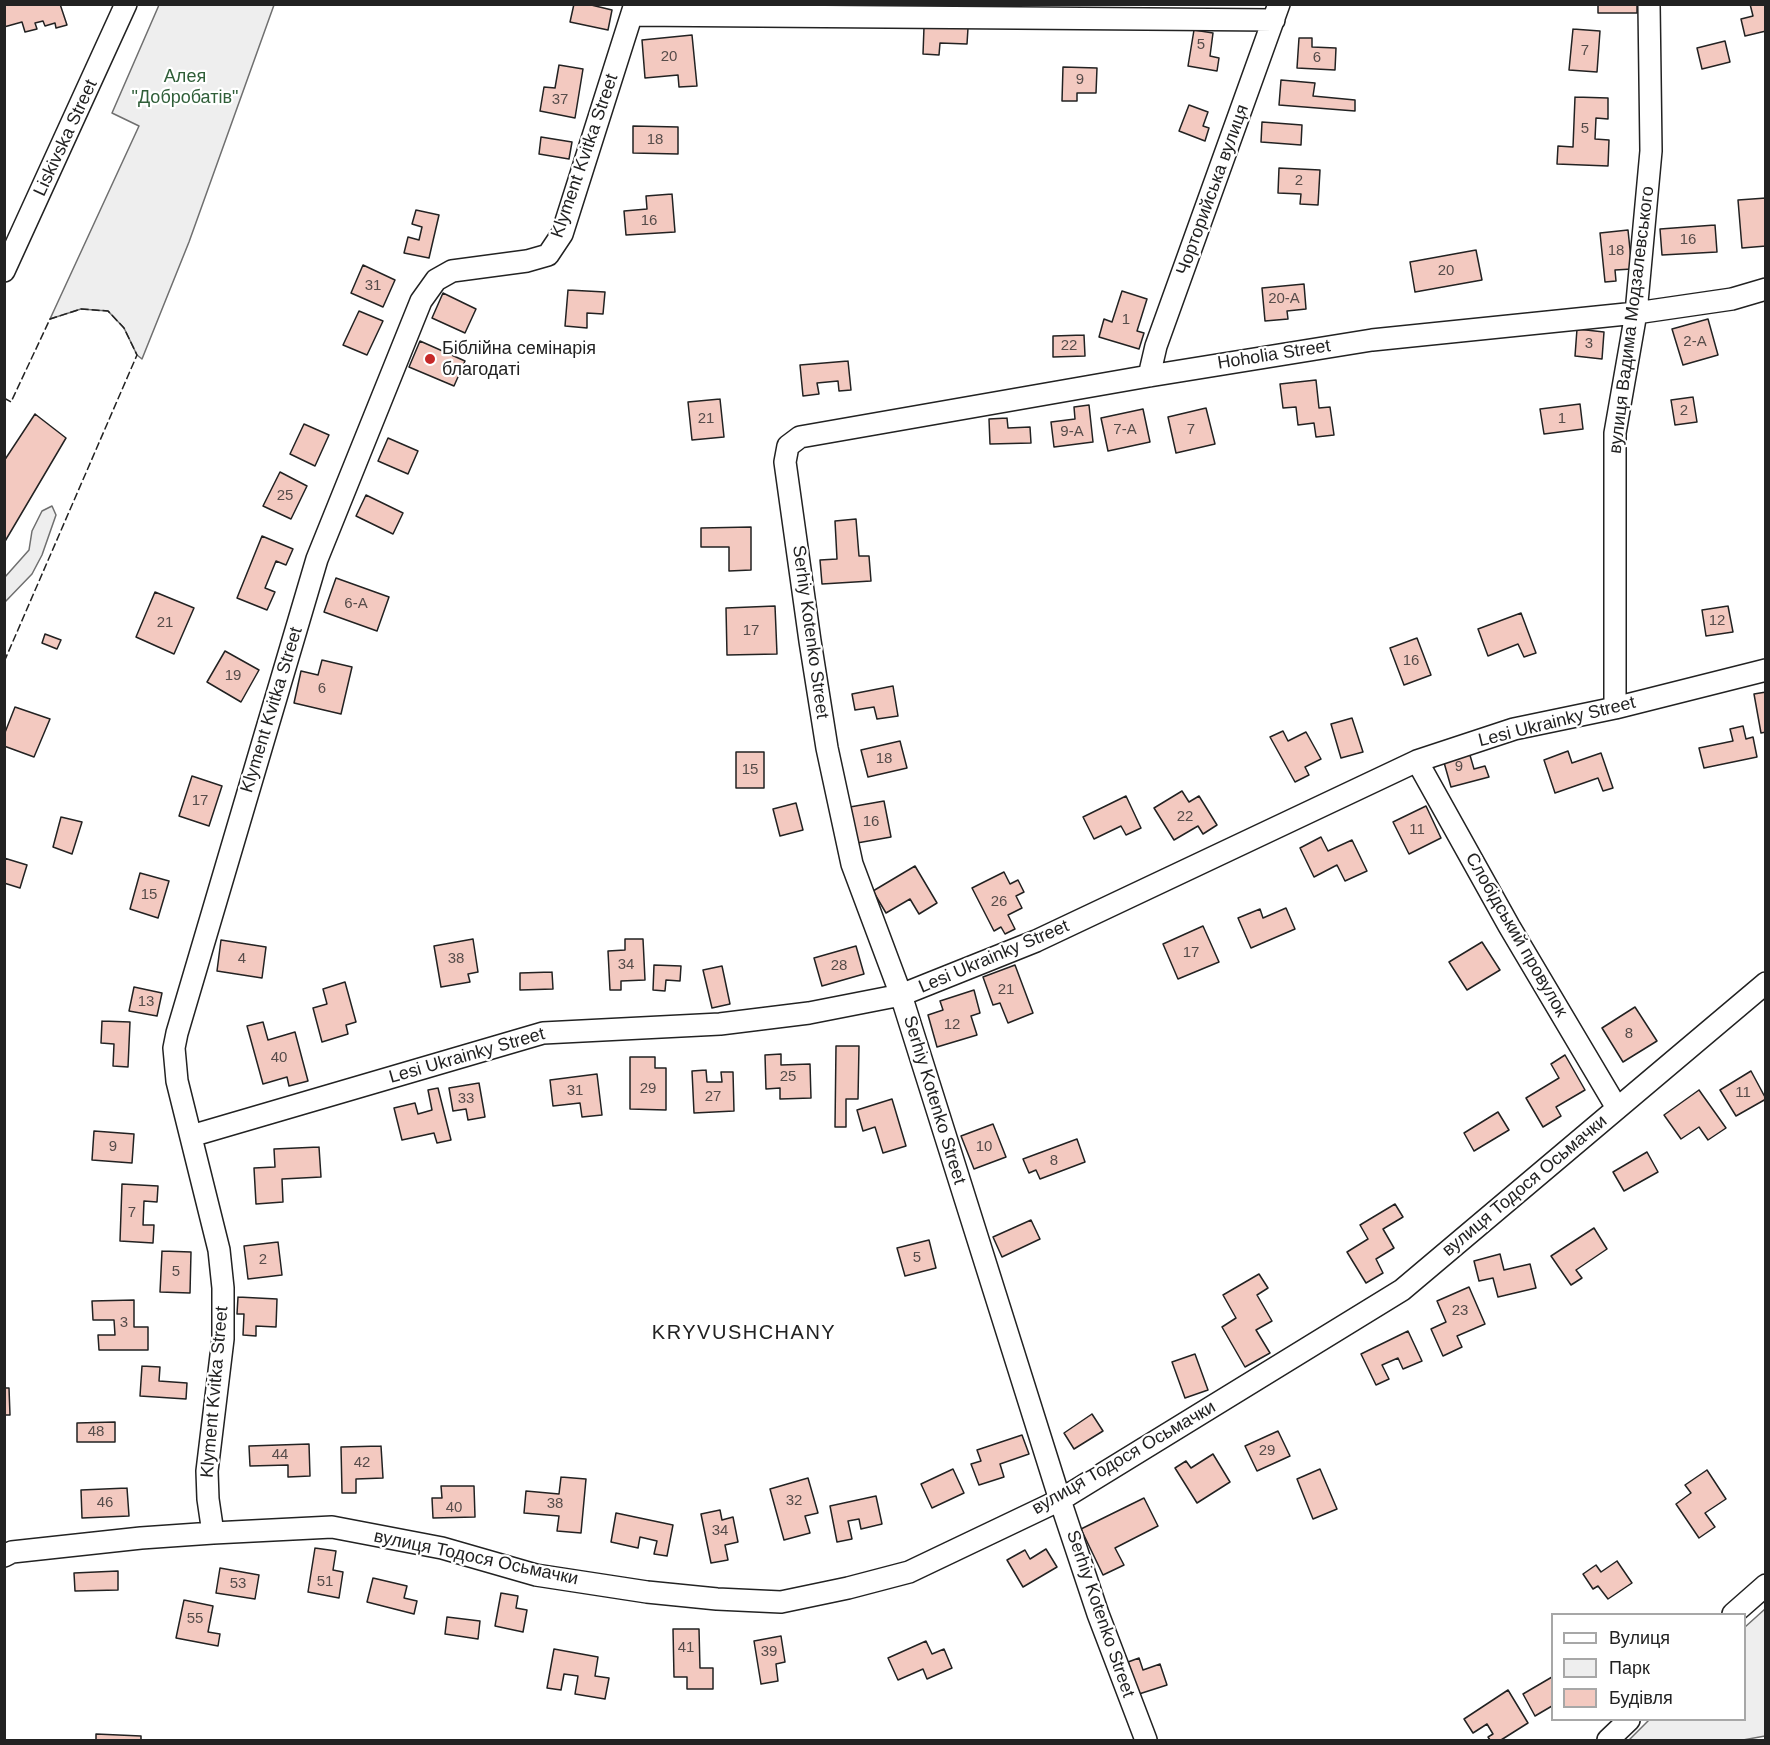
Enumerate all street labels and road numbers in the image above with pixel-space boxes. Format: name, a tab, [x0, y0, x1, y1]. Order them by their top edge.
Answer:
street label: Klyment Kvitka Street	[547, 71, 623, 241]
street label: Liskivska Street	[30, 76, 102, 200]
street label: Чорторийська вулиця	[1172, 102, 1254, 278]
street label: вулиця Вадима Модзалевського	[1605, 185, 1659, 455]
street label: Hoholia Street	[1216, 335, 1332, 375]
street label: Serhiy Kotenko Street	[787, 544, 833, 720]
street label: Klyment Kvitka Street	[237, 625, 307, 795]
street label: Lesi Ukrainky Street	[1476, 692, 1638, 752]
street label: Слобідський провулок	[1460, 849, 1572, 1021]
street label: Lesi Ukrainky Street	[916, 916, 1072, 998]
street label: Serhiy Kotenko Street	[898, 1013, 970, 1187]
street label: Lesi Ukrainky Street	[387, 1023, 547, 1089]
street label: вулиця Тодося Осьмачки	[1438, 1111, 1612, 1261]
street label: Klyment Kvitka Street	[197, 1305, 233, 1479]
street label: вулиця Тодося Осьмачки	[1028, 1397, 1220, 1519]
street label: вулиця Тодося Осьмачки	[372, 1526, 580, 1590]
street label: Serhiy Kotenko Street	[1061, 1528, 1139, 1700]

